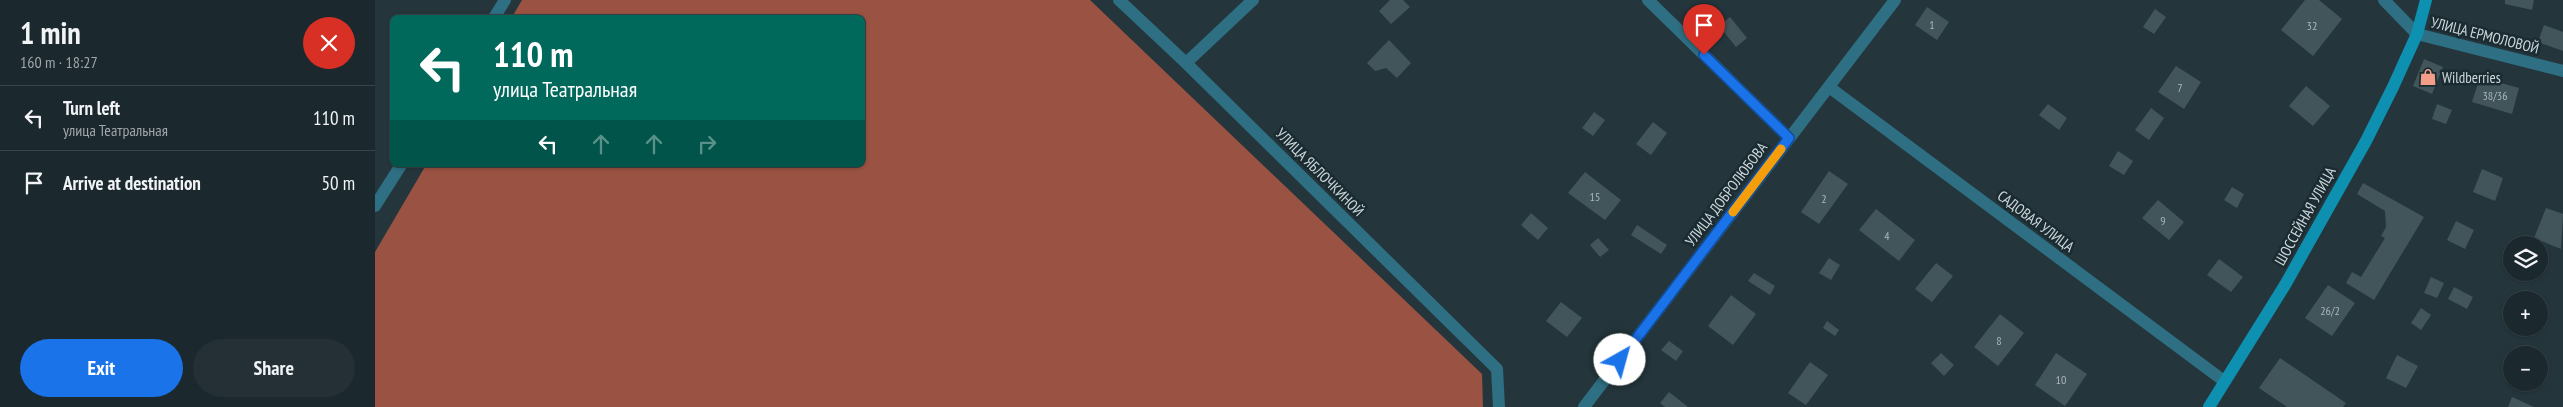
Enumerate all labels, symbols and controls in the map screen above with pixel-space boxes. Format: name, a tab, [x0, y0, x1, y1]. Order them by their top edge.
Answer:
pin	[1683, 4, 1725, 55]
icon: arrive	[1690, 11, 1718, 39]
street label: УЛИЦА ЕРМОЛОВОЙ	[2429, 12, 2541, 58]
text: 1 min	[20, 13, 81, 52]
button: close	[303, 17, 355, 69]
house number: 1	[1929, 17, 1935, 32]
house number: 32	[2307, 18, 2317, 33]
text: 110 m	[493, 31, 574, 77]
icon: left	[410, 35, 475, 100]
text: 160 m · 18:27	[20, 52, 98, 72]
shop icon: Wildberries	[2418, 67, 2438, 87]
place label: Wildberries	[2442, 68, 2501, 87]
text: улица Театральная	[493, 75, 637, 103]
house number: 7	[2177, 80, 2183, 95]
house number: 38/36	[2482, 88, 2508, 103]
text: Turn left	[63, 96, 120, 120]
icon: left	[20, 104, 48, 132]
text: 110 m	[313, 106, 355, 130]
text: улица Театральная	[63, 120, 168, 140]
street label: УЛИЦА ЯБЛОЧКИНОЙ	[1272, 124, 1368, 220]
icon: left	[534, 130, 562, 158]
icon: ahead	[587, 130, 615, 158]
icon: ahead	[640, 130, 668, 158]
icon: right	[693, 130, 721, 158]
street label: УЛИЦА ДОБРОЛЮБОВА	[1681, 138, 1772, 250]
street label: ШОССЕЙНАЯ УЛИЦА	[2270, 163, 2340, 268]
icon: arrive	[20, 169, 48, 197]
text: Arrive at destination	[63, 171, 201, 195]
text: 50 m	[322, 171, 355, 195]
street label: САДОВАЯ УЛИЦА	[1994, 186, 2079, 257]
house number: 15	[1590, 189, 1600, 204]
house number: 2	[1821, 191, 1827, 206]
house number: 9	[2160, 213, 2166, 228]
house number: 4	[1884, 228, 1890, 243]
map controls	[2503, 236, 2548, 391]
button: layers	[2503, 236, 2548, 281]
button: +	[2503, 291, 2548, 336]
house number: 26/2	[2320, 303, 2340, 318]
position arrow	[1593, 333, 1645, 385]
house number: 8	[1996, 333, 2002, 348]
button: Exit	[20, 339, 183, 397]
button: Share	[193, 339, 355, 397]
button: −	[2503, 346, 2548, 391]
house number: 10	[2056, 372, 2066, 387]

